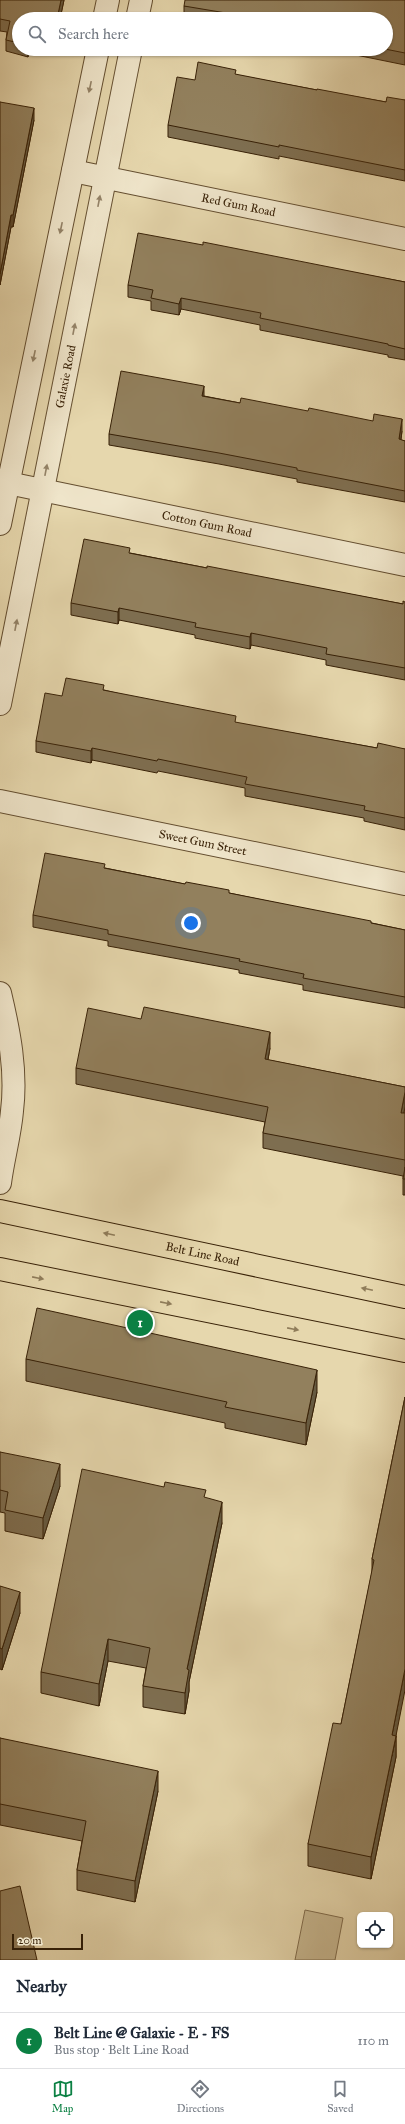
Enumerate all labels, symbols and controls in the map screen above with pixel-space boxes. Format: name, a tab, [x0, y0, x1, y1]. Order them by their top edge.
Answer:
search box	[12, 12, 393, 56]
icon: search	[26, 23, 48, 45]
text: Search here	[58, 25, 129, 43]
one-way arrow	[86, 81, 92, 93]
street label: Red Gum Road	[200, 190, 277, 219]
one-way arrow	[97, 195, 103, 207]
one-way arrow	[57, 222, 63, 234]
one-way arrow	[71, 322, 77, 335]
street label: Galaxie Road	[52, 344, 79, 409]
one-way arrow	[31, 349, 37, 362]
one-way arrow	[43, 464, 49, 476]
street label: Cotton Gum Road	[161, 508, 253, 540]
one-way arrow	[13, 619, 19, 631]
street label: Sweet Gum Street	[158, 827, 249, 859]
your location	[181, 913, 201, 933]
one-way arrow	[103, 1231, 115, 1237]
street label: Belt Line Road	[164, 1239, 241, 1269]
one-way arrow	[32, 1275, 44, 1281]
one-way arrow	[361, 1286, 373, 1292]
one-way arrow	[159, 1301, 172, 1307]
pin: 1	[127, 1308, 153, 1338]
one-way arrow	[287, 1326, 299, 1332]
map controls	[357, 1912, 393, 1948]
button: locate	[357, 1912, 393, 1948]
scale bar	[12, 1932, 83, 1951]
text: 20 m	[18, 1934, 41, 1947]
text: Nearby	[16, 1976, 67, 1997]
text: Belt Line @ Galaxie - E - FS	[54, 2024, 229, 2042]
text: 1	[26, 2033, 32, 2049]
text: 110 m	[357, 2033, 389, 2049]
text: Bus stop · Belt Line Road	[54, 2042, 189, 2058]
tab: Map	[52, 2078, 74, 2115]
tab: Directions	[177, 2078, 224, 2115]
tab: Saved	[327, 2078, 353, 2115]

